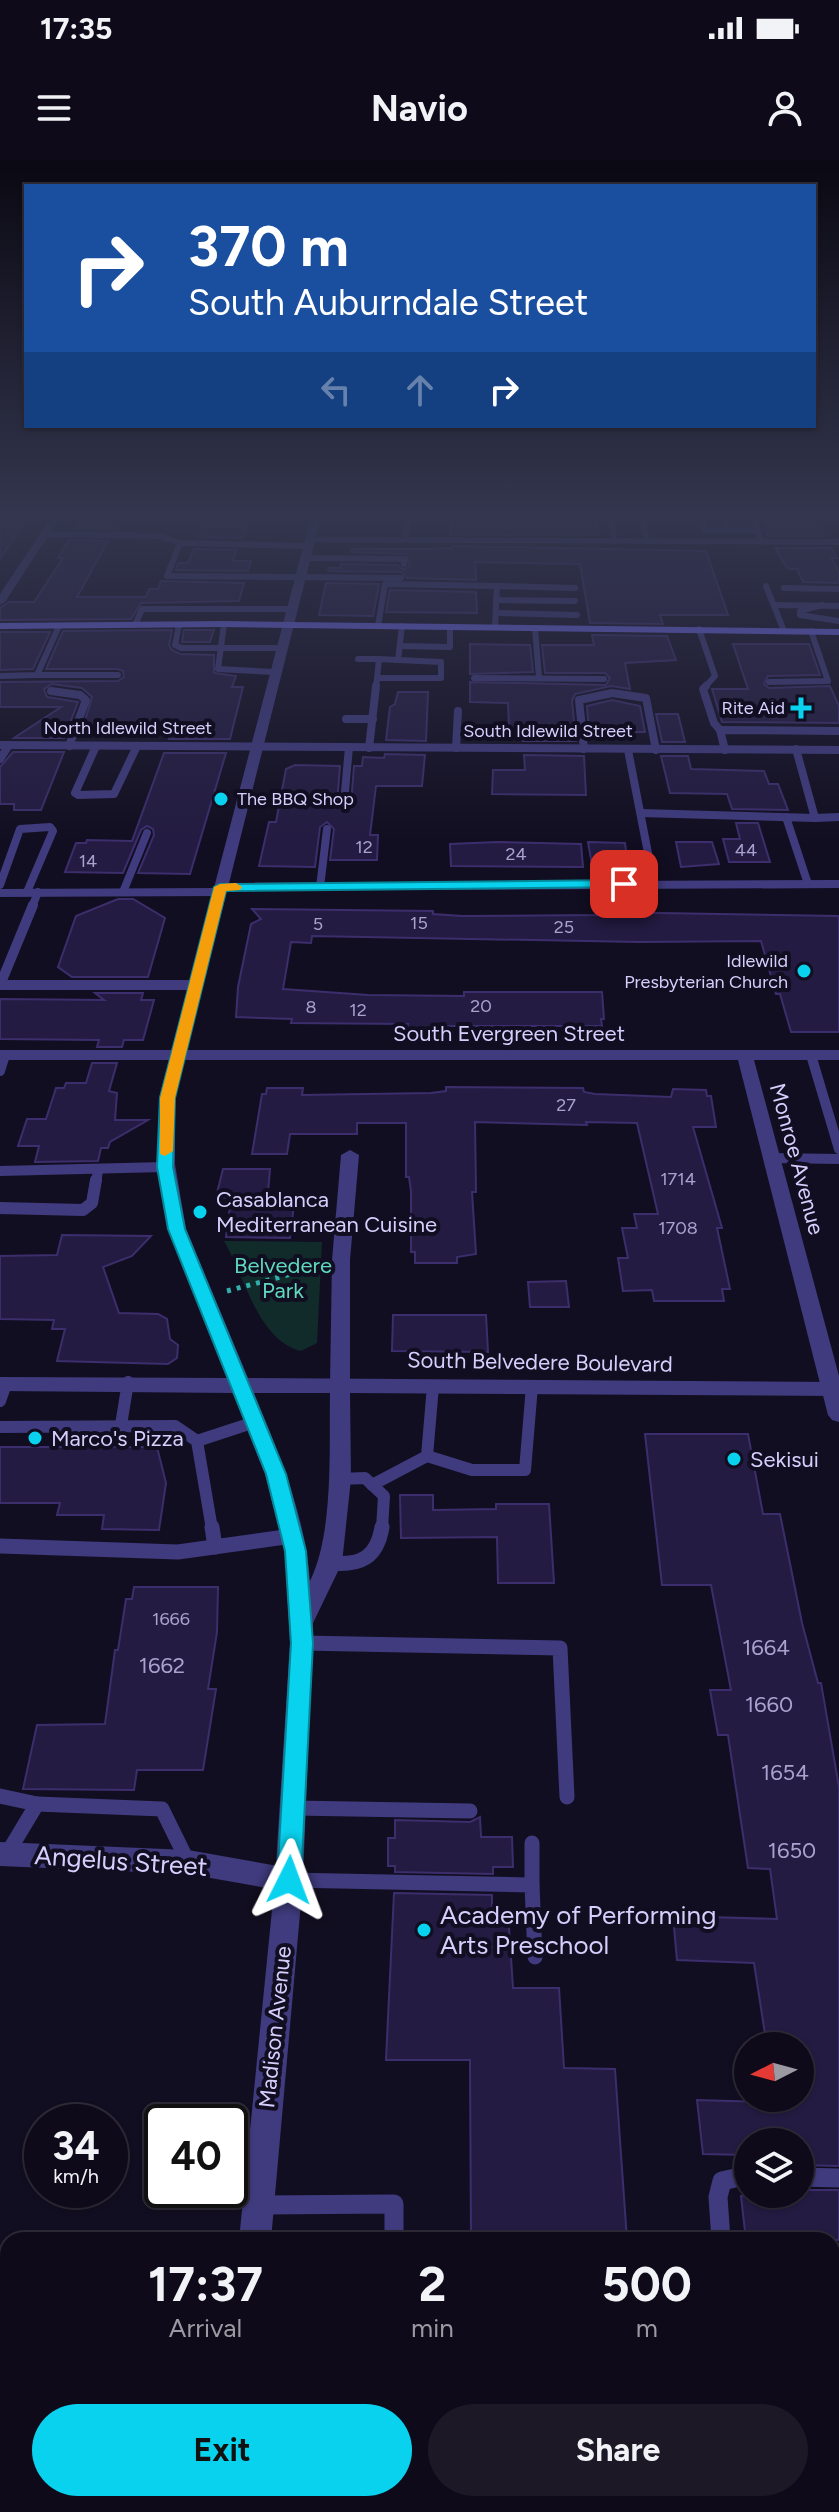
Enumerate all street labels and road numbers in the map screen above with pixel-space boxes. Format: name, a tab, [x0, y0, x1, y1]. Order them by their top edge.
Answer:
street label: North Idlewild Street	[44, 717, 212, 739]
street label: South Idlewild Street	[463, 720, 633, 742]
street label: South Evergreen Street	[393, 1020, 625, 1047]
street label: Monroe Avenue	[764, 1080, 830, 1238]
street label: South Belvedere Boulevard	[407, 1346, 673, 1378]
street label: Angelus Street	[34, 1839, 209, 1883]
street label: Madison Avenue	[253, 1945, 297, 2109]

